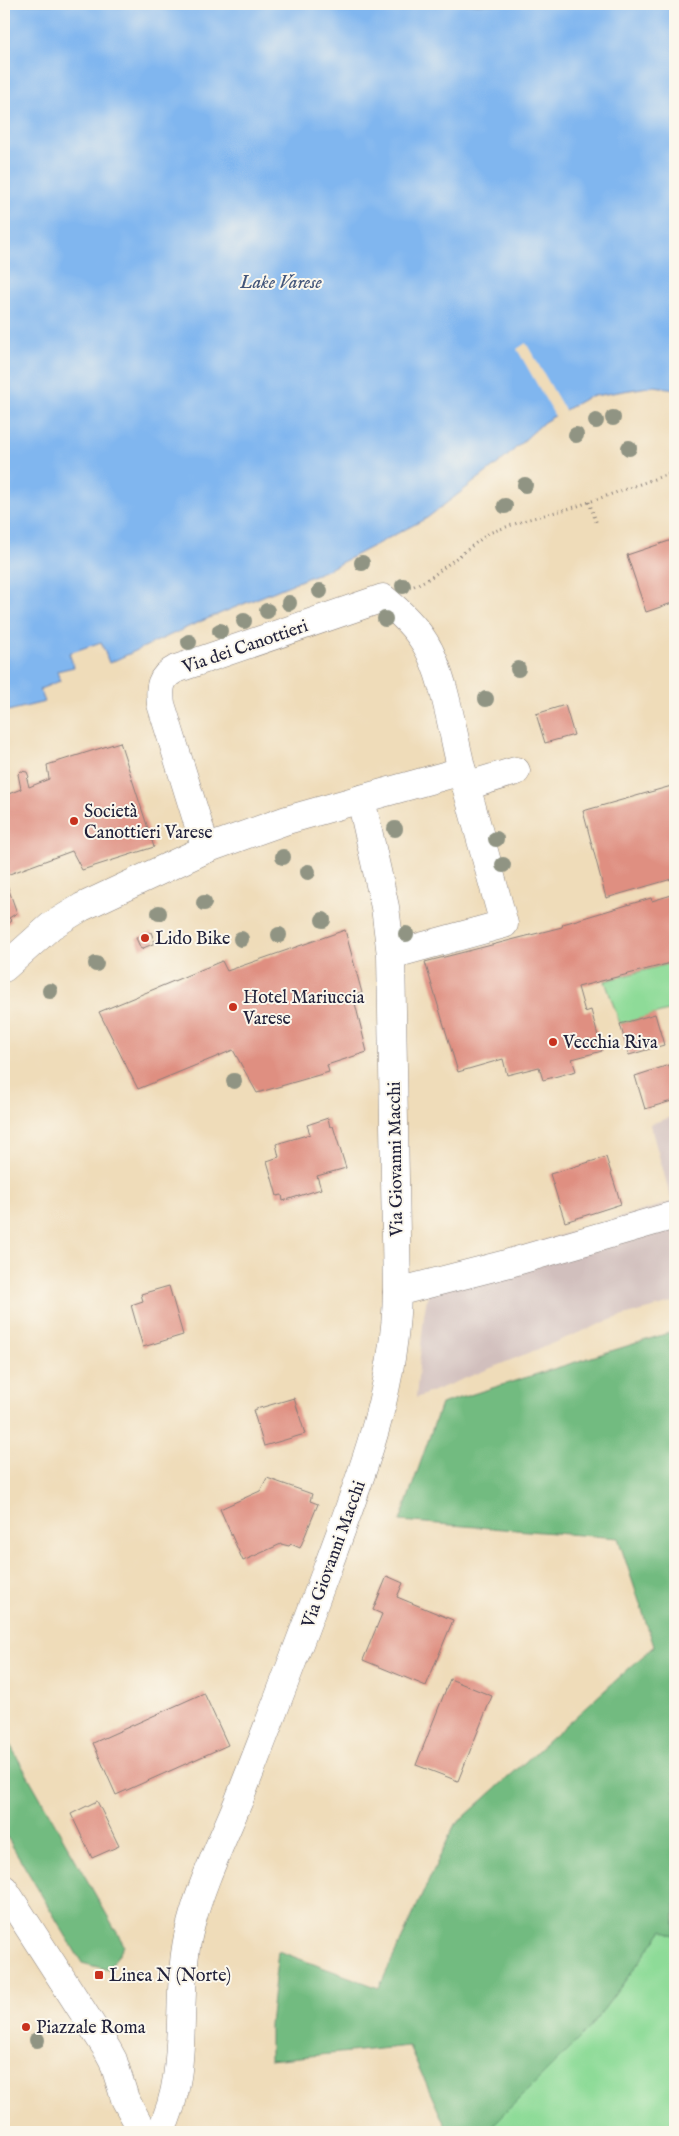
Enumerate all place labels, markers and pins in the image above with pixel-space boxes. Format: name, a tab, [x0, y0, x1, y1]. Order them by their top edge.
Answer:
place label: Società Canottieri Varese	[84, 801, 213, 845]
marker: Società Canottieri Varese	[68, 815, 80, 827]
place label: Lido Bike	[155, 928, 230, 951]
marker: Lido Bike	[139, 932, 151, 944]
place label: Hotel Mariuccia Varese	[242, 987, 365, 1031]
marker: Hotel Mariuccia Varese	[227, 1001, 239, 1013]
place label: Vecchia Riva	[562, 1032, 658, 1055]
marker: Vecchia Riva	[547, 1036, 559, 1048]
place label: Linea N (Norte)	[109, 1965, 231, 1988]
marker: Linea N (Norte)	[93, 1969, 105, 1981]
place label: Piazzale Roma	[36, 2017, 146, 2040]
marker: Piazzale Roma	[20, 2021, 32, 2033]

